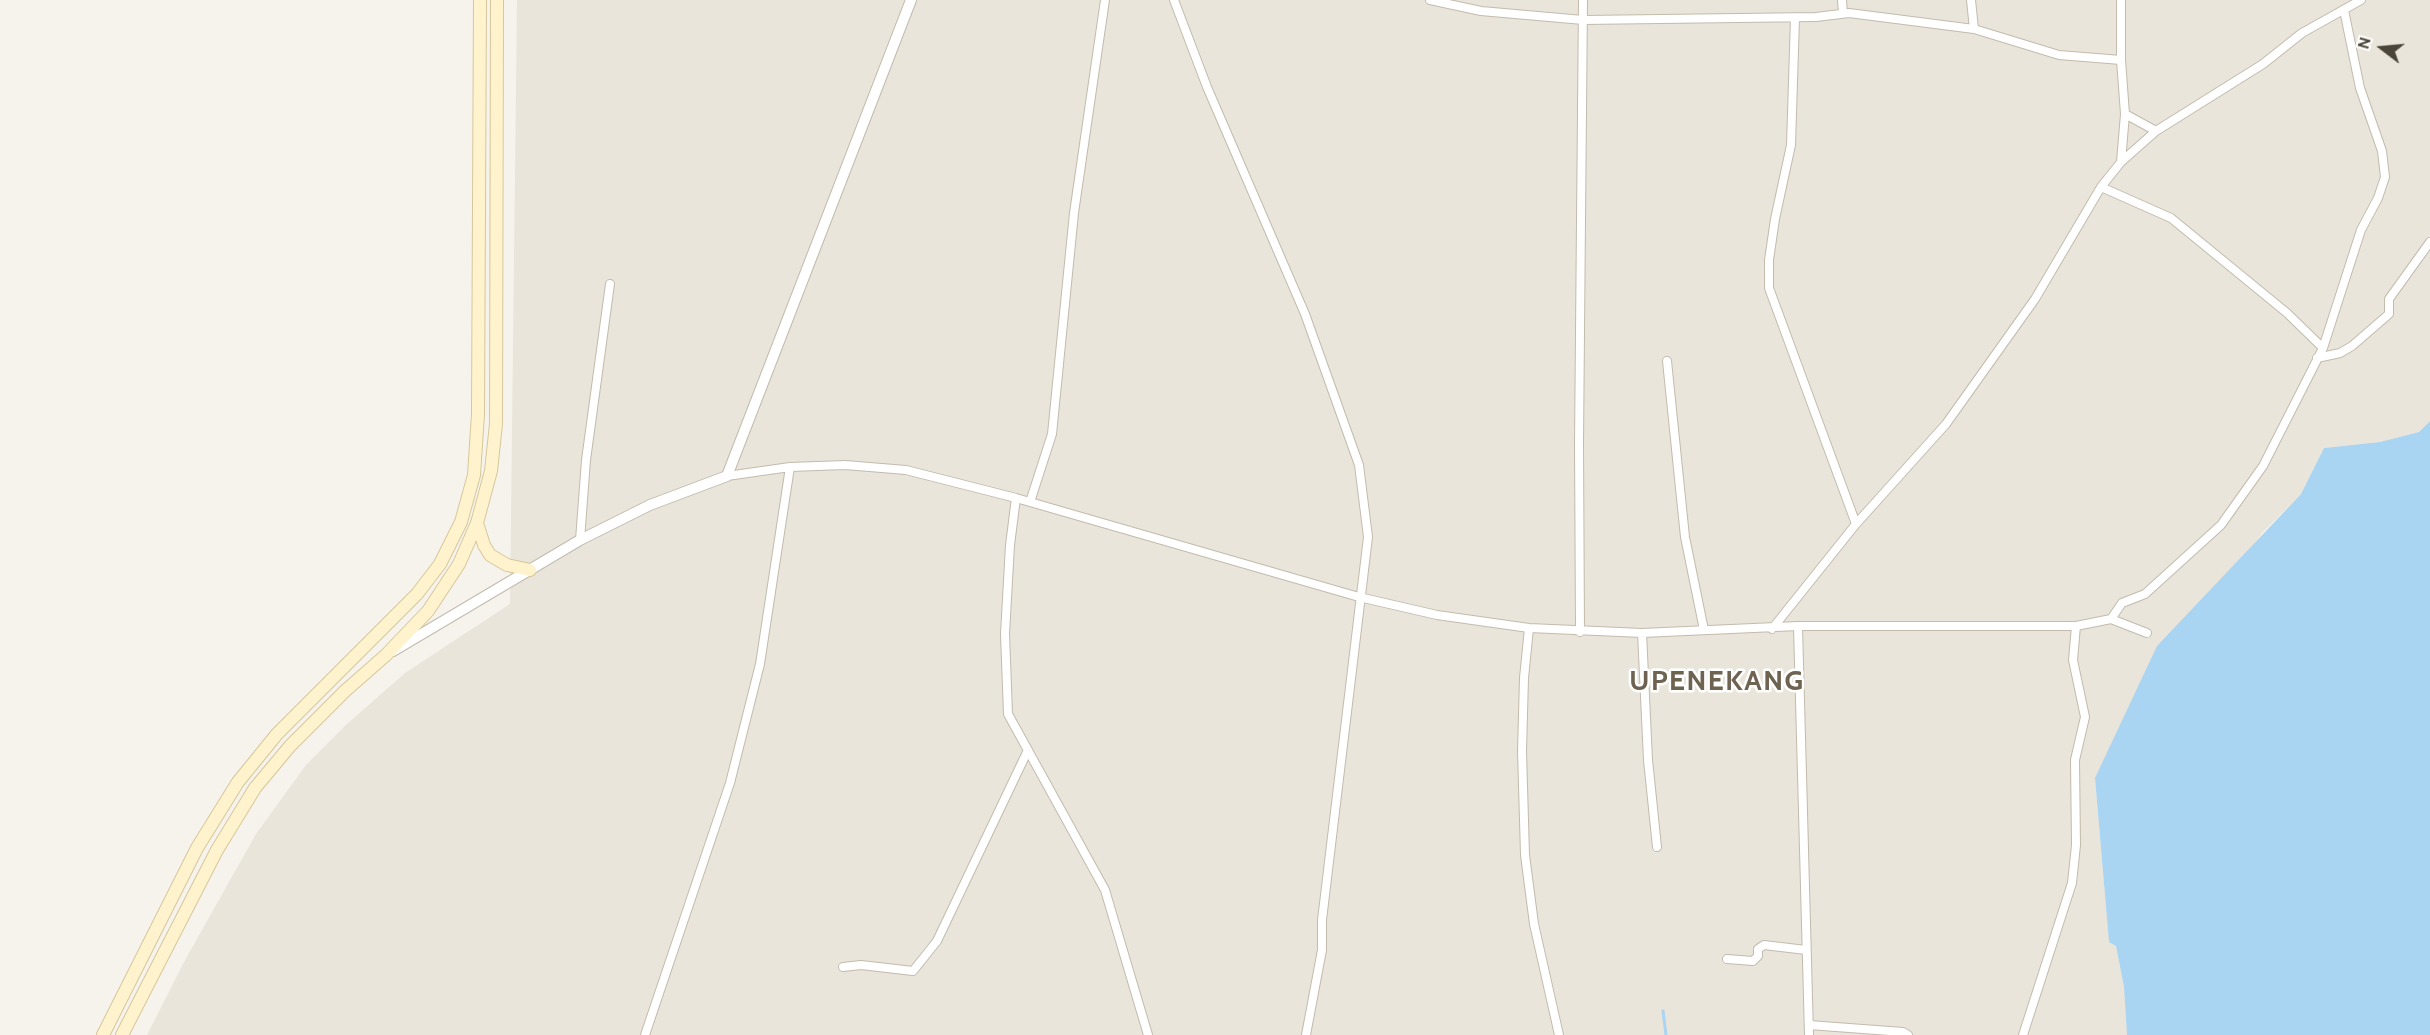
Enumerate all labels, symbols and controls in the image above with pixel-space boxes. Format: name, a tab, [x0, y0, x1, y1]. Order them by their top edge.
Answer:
north arrow	[2352, 18, 2412, 78]
text: N	[2354, 35, 2375, 51]
district label: UPENEKANG	[1629, 665, 1805, 699]

